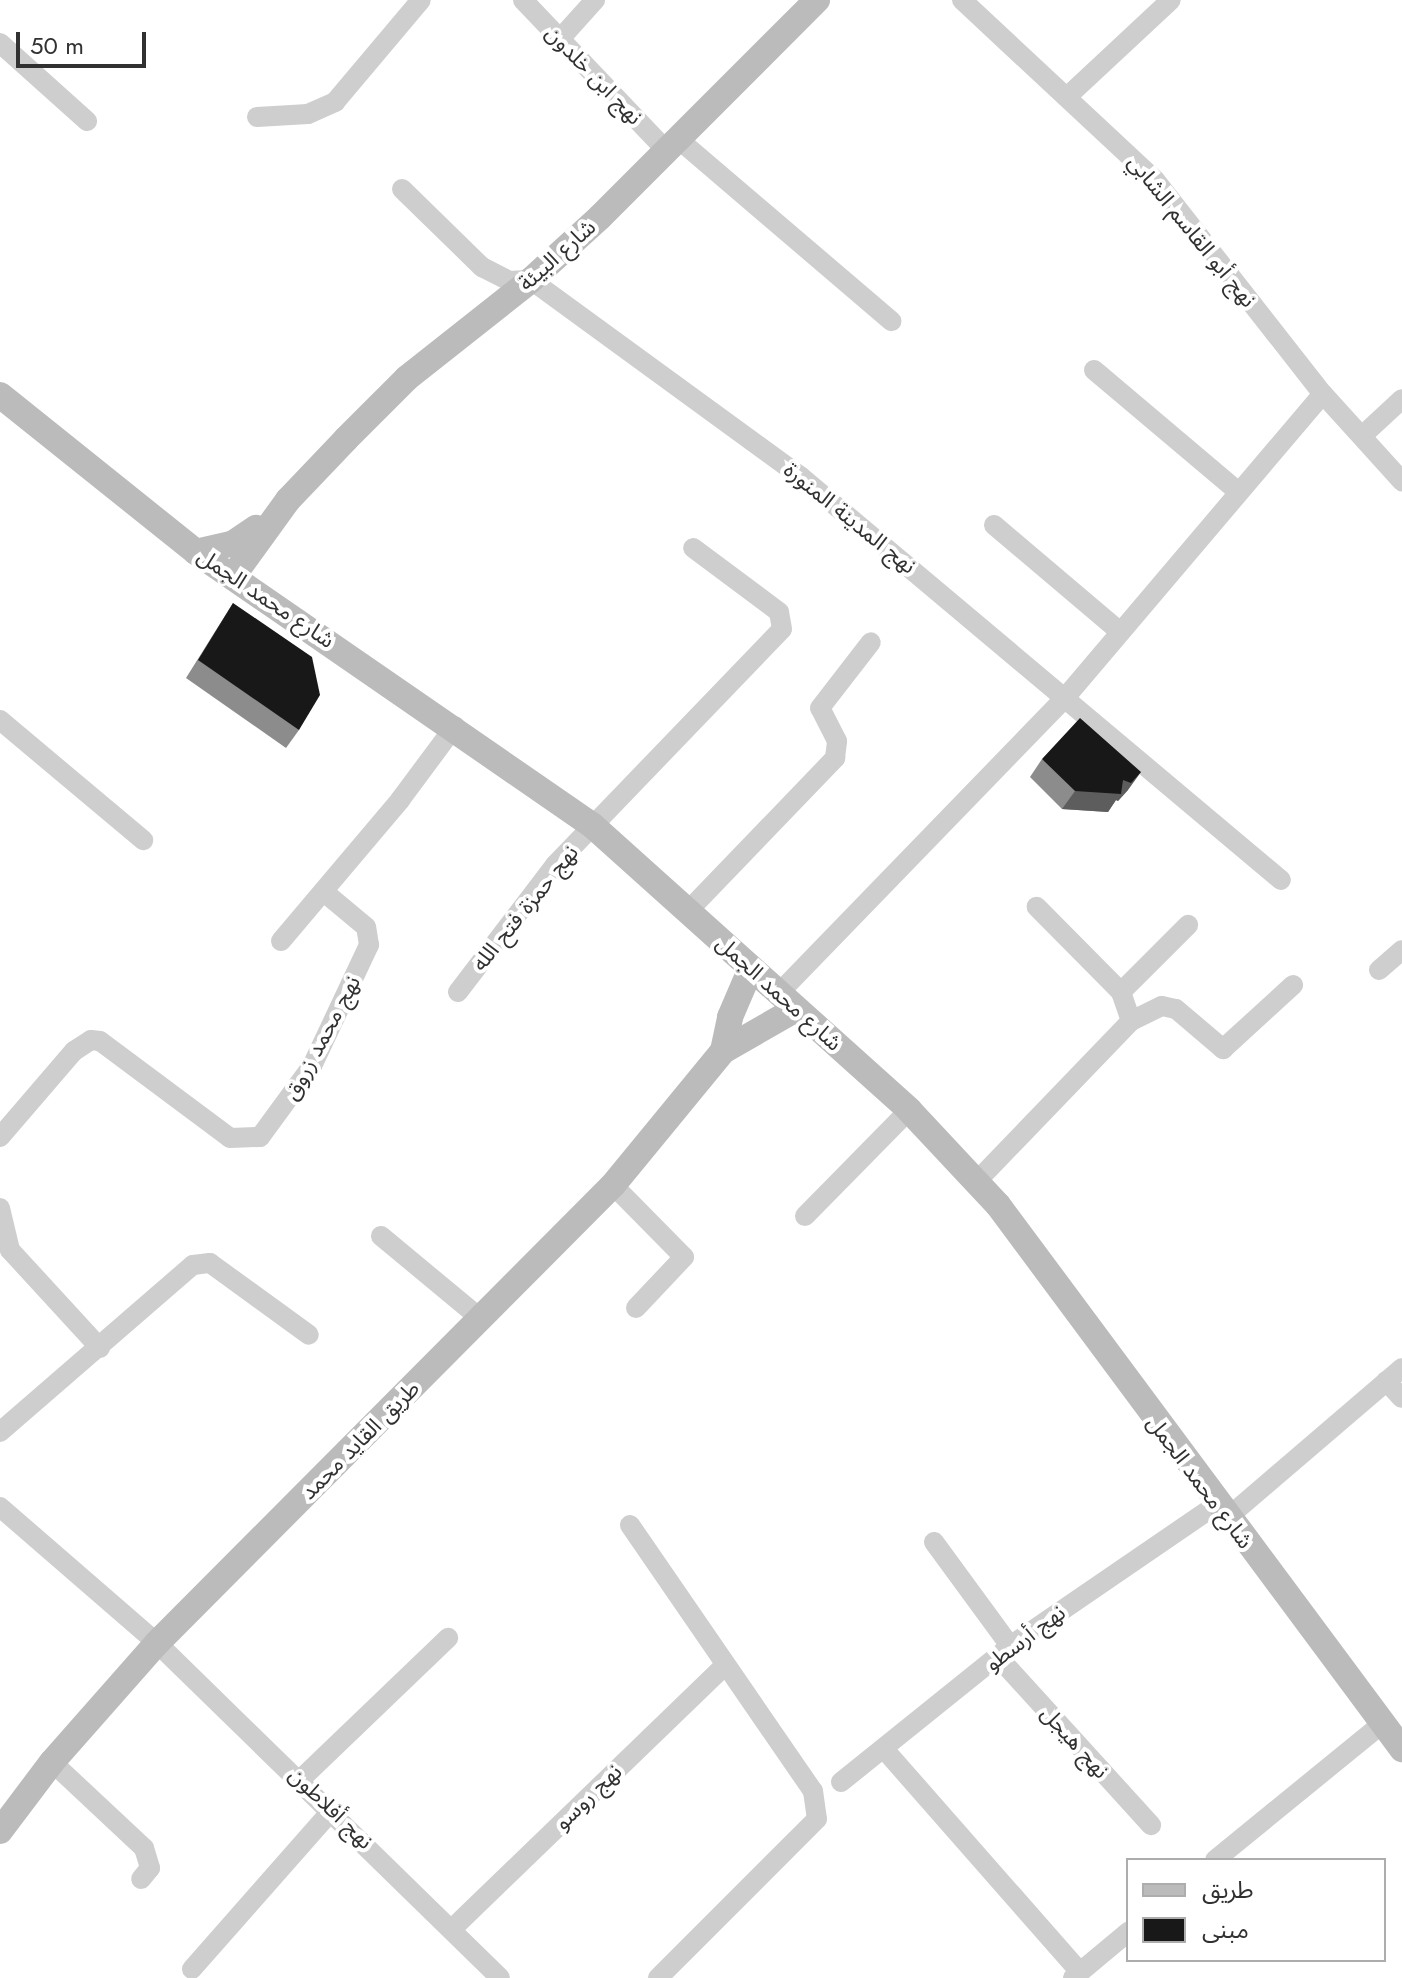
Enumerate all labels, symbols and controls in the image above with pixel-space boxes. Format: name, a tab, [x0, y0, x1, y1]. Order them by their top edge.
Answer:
scale bar	[20, 16, 150, 66]
street label: نهج ابن خلدون	[540, 20, 648, 130]
text: 50 m	[30, 28, 84, 63]
street label: نهج أبو القاسم الشابي	[1122, 149, 1262, 313]
street label: شارع البيئة	[513, 214, 601, 296]
street label: نهج المدينة المنورة	[779, 457, 921, 579]
street label: شارع محمد الجمل	[192, 542, 340, 654]
street label: نهج حمزة فتح الله	[466, 840, 584, 976]
street label: شارع محمد الجمل	[711, 930, 847, 1056]
street label: نهج محمد زروق	[278, 971, 366, 1105]
street label: طريق القايد محمد	[295, 1375, 425, 1505]
street label: شارع محمد الجمل	[1141, 1410, 1259, 1554]
street label: نهج أرسطو	[980, 1599, 1070, 1677]
street label: نهج هيجل	[1035, 1700, 1115, 1784]
street label: نهج روسو	[549, 1759, 627, 1835]
street label: نهج أفلاطون	[284, 1762, 378, 1854]
legend	[1126, 1858, 1386, 1962]
text: طريق	[1202, 1872, 1254, 1907]
text: مبنى	[1202, 1912, 1249, 1947]

